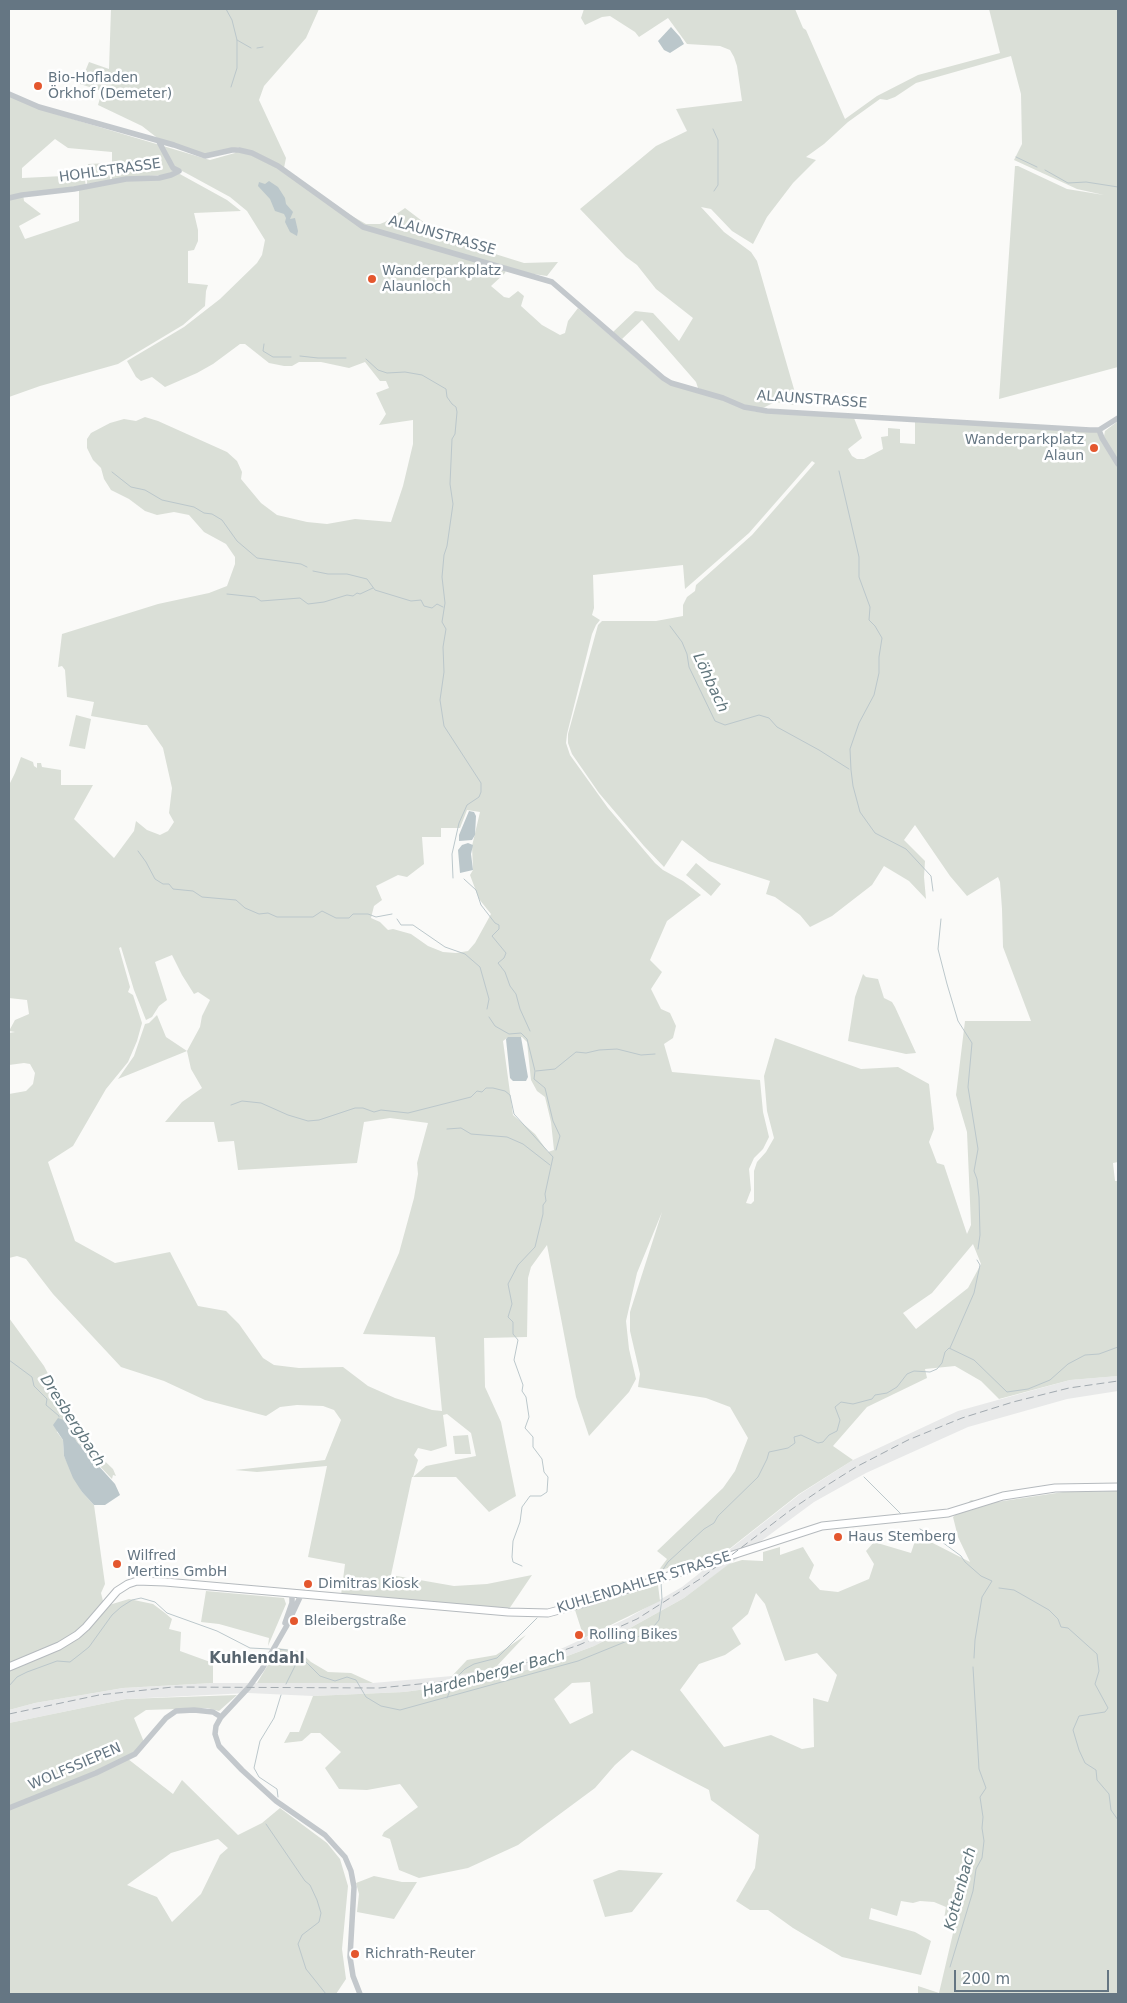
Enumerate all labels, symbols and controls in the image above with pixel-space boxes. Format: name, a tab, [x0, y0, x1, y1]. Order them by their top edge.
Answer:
place label: Bio-Hofladen Örkhof (Demeter)	[48, 70, 172, 102]
marker: Bio-Hofladen Örkhof (Demeter)	[32, 80, 44, 92]
street label: HOHLSTRASSE	[58, 156, 162, 186]
street label: ALAUNSTRASSE	[386, 213, 498, 259]
place label: Wanderparkplatz Alaunloch	[382, 263, 501, 296]
marker: Wanderparkplatz Alaunloch	[366, 273, 378, 285]
street label: ALAUNSTRASSE	[756, 388, 868, 412]
place label: Wanderparkplatz Alaun	[965, 432, 1084, 464]
marker: Wanderparkplatz Alaun	[1088, 442, 1100, 454]
water label: Löhbach	[688, 650, 732, 716]
water label: Dresbergbach	[36, 1372, 108, 1470]
place label: Haus Stemberg	[848, 1529, 956, 1545]
marker: Haus Stemberg	[832, 1531, 844, 1543]
place label: Wilfred Mertins GmbH	[127, 1548, 227, 1580]
street label: KUHLENDAHLER STRASSE	[555, 1549, 733, 1617]
marker: Wilfred Mertins GmbH	[111, 1558, 123, 1570]
place label: Dimitras Kiosk	[318, 1576, 419, 1592]
marker: Dimitras Kiosk	[302, 1578, 314, 1590]
place label: Bleibergstraße	[304, 1613, 406, 1629]
marker: Bleibergstraße	[288, 1615, 300, 1627]
place label: Rolling Bikes	[589, 1627, 678, 1643]
marker: Rolling Bikes	[573, 1629, 585, 1641]
water label: Hardenberger Bach	[421, 1646, 567, 1702]
district label: Kuhlendahl	[209, 1650, 305, 1668]
street label: WOLFSSIEPEN	[26, 1740, 124, 1794]
water label: Kottenbach	[941, 1845, 981, 1933]
place label: Richrath-Reuter	[365, 1946, 475, 1962]
marker: Richrath-Reuter	[349, 1948, 361, 1960]
scale bar	[957, 1960, 1112, 1992]
text: 200 m	[962, 1970, 1010, 1988]

